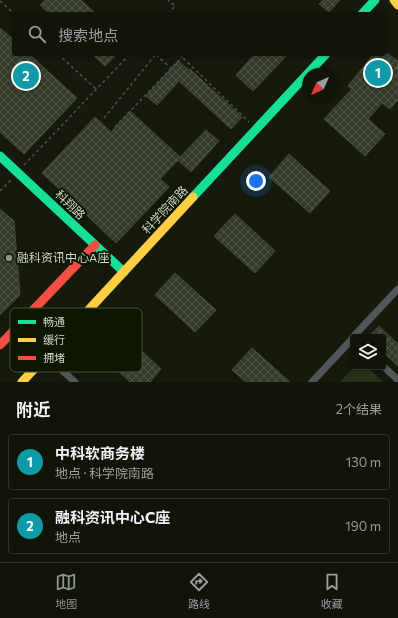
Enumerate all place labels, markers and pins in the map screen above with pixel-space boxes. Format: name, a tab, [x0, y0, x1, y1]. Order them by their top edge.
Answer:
pin: 1	[365, 58, 391, 88]
pin: 2	[13, 61, 39, 91]
place label: 融科资讯中心A座	[17, 250, 109, 264]
marker: 融科资讯中心A座	[4, 253, 14, 263]

